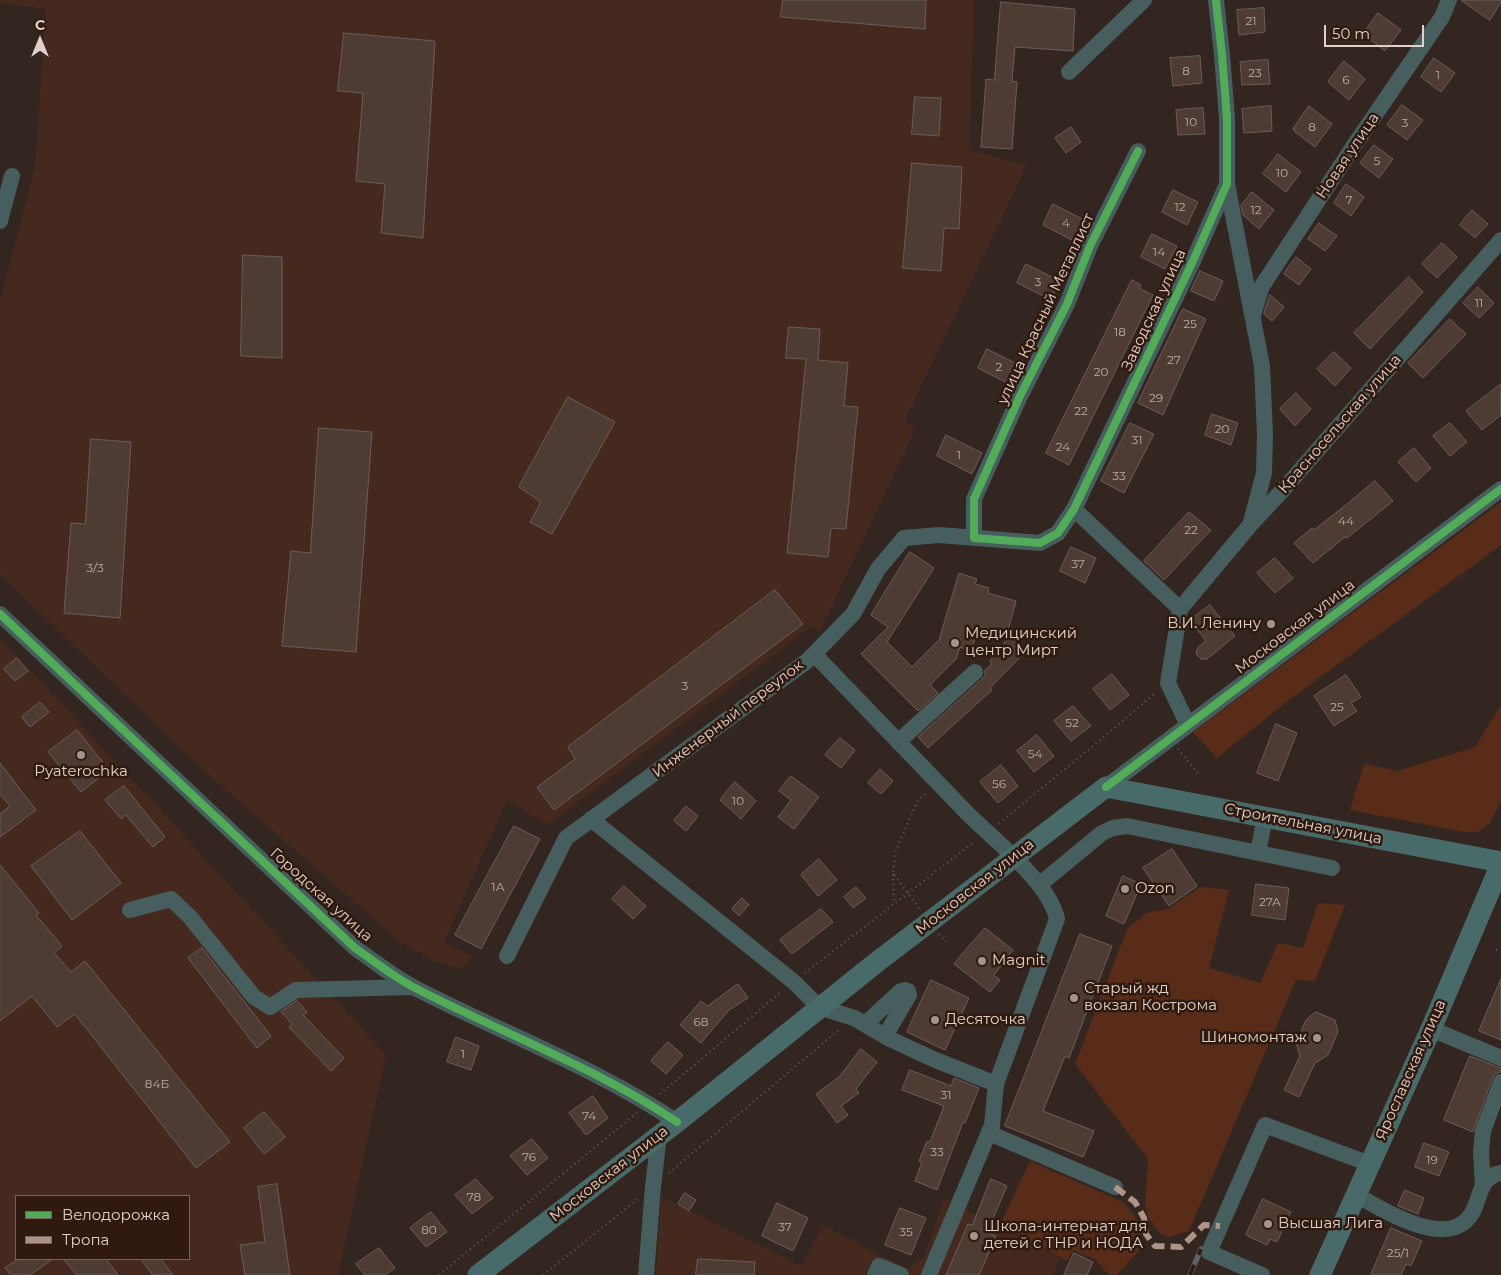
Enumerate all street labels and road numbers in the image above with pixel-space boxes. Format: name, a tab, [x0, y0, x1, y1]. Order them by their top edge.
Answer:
street label: Новая улица	[1313, 110, 1383, 202]
street label: улица Красный Металлист	[994, 211, 1098, 407]
street label: Заводская улица	[1118, 246, 1190, 374]
street label: Красносельская улица	[1275, 351, 1405, 497]
street label: Московская улица	[1232, 576, 1358, 678]
street label: Инженерный переулок	[649, 656, 807, 782]
street label: Строительная улица	[1223, 800, 1383, 848]
street label: Московская улица	[912, 835, 1038, 939]
street label: Городская улица	[266, 844, 376, 946]
street label: Ярославская улица	[1372, 997, 1450, 1143]
street label: Московская улица	[546, 1122, 672, 1226]

